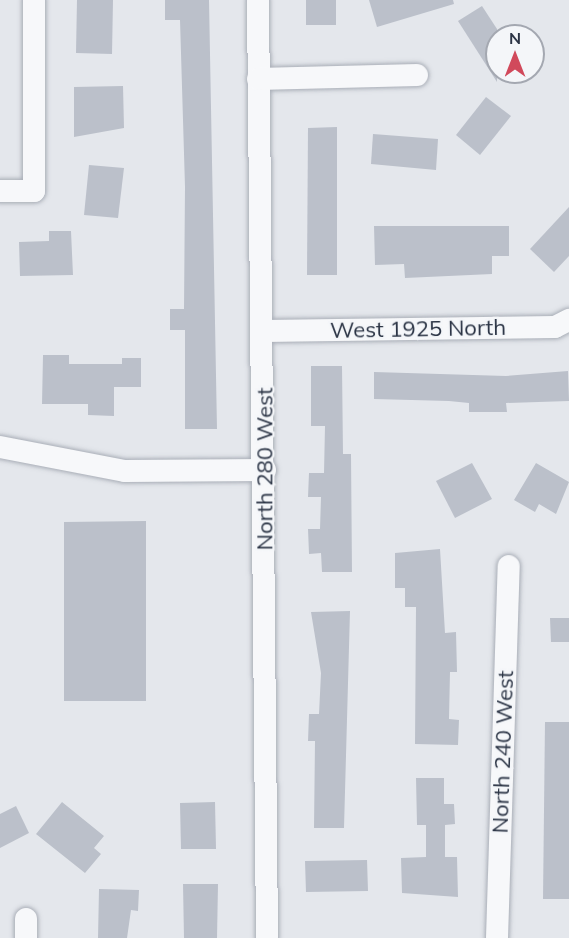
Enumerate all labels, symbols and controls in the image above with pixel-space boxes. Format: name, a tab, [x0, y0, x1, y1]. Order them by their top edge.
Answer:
north arrow	[485, 24, 545, 84]
text: N	[509, 28, 521, 48]
street label: West 1925 North	[330, 314, 506, 344]
street label: North 280 West	[252, 388, 278, 550]
street label: North 240 West	[487, 670, 519, 834]

